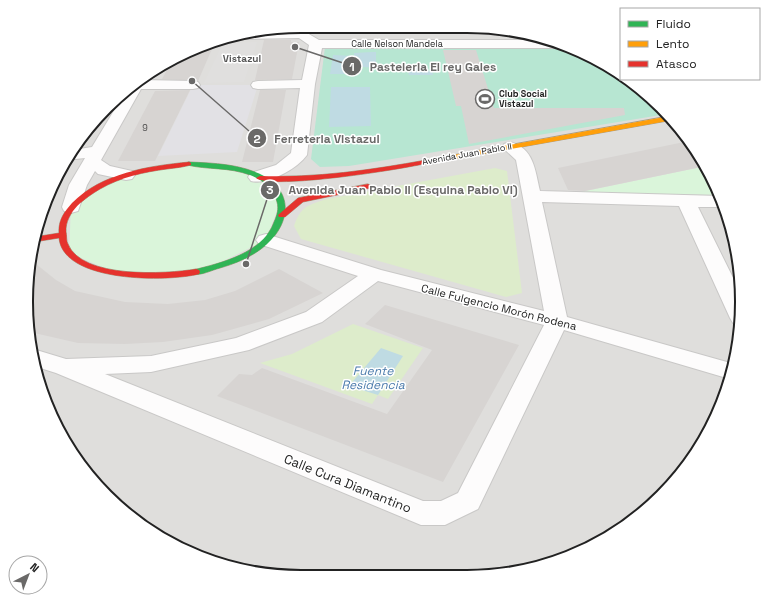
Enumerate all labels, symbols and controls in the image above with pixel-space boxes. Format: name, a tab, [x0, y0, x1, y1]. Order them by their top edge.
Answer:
legend	[620, 8, 760, 80]
text: Fluido	[656, 16, 691, 32]
text: Lento	[656, 36, 690, 52]
street label: Calle Nelson Mandela	[351, 38, 443, 50]
district label: Vistazul	[223, 52, 261, 65]
callout: Pasteleria El rey Gales	[342, 54, 505, 78]
text: Atasco	[656, 56, 697, 72]
text: 1	[349, 59, 355, 75]
text: Pasteleria El rey Gales	[370, 59, 496, 75]
sports icon: Club Social Vistazul	[474, 88, 496, 110]
place label: Club Social Vistazul	[499, 88, 547, 110]
house number: 9	[142, 122, 148, 134]
callout: Ferreteria Vistazul	[247, 126, 388, 150]
text: 2	[253, 131, 261, 147]
text: Ferreteria Vistazul	[274, 131, 380, 147]
street label: Avenida Juan Pablo II	[421, 140, 513, 168]
callout: Avenida Juan Pablo II (Esquina Pablo VI)	[260, 178, 526, 202]
text: 3	[266, 182, 274, 198]
text: Avenida Juan Pablo II (Esquina Pablo VI)	[288, 182, 518, 198]
street label: Calle Fulgencio Morón Rodena	[420, 281, 579, 333]
water label: Fuente Residencia	[341, 363, 405, 393]
street label: Calle Cura Diamantino	[282, 450, 414, 517]
north arrow	[8, 555, 48, 595]
text: N	[27, 560, 42, 575]

